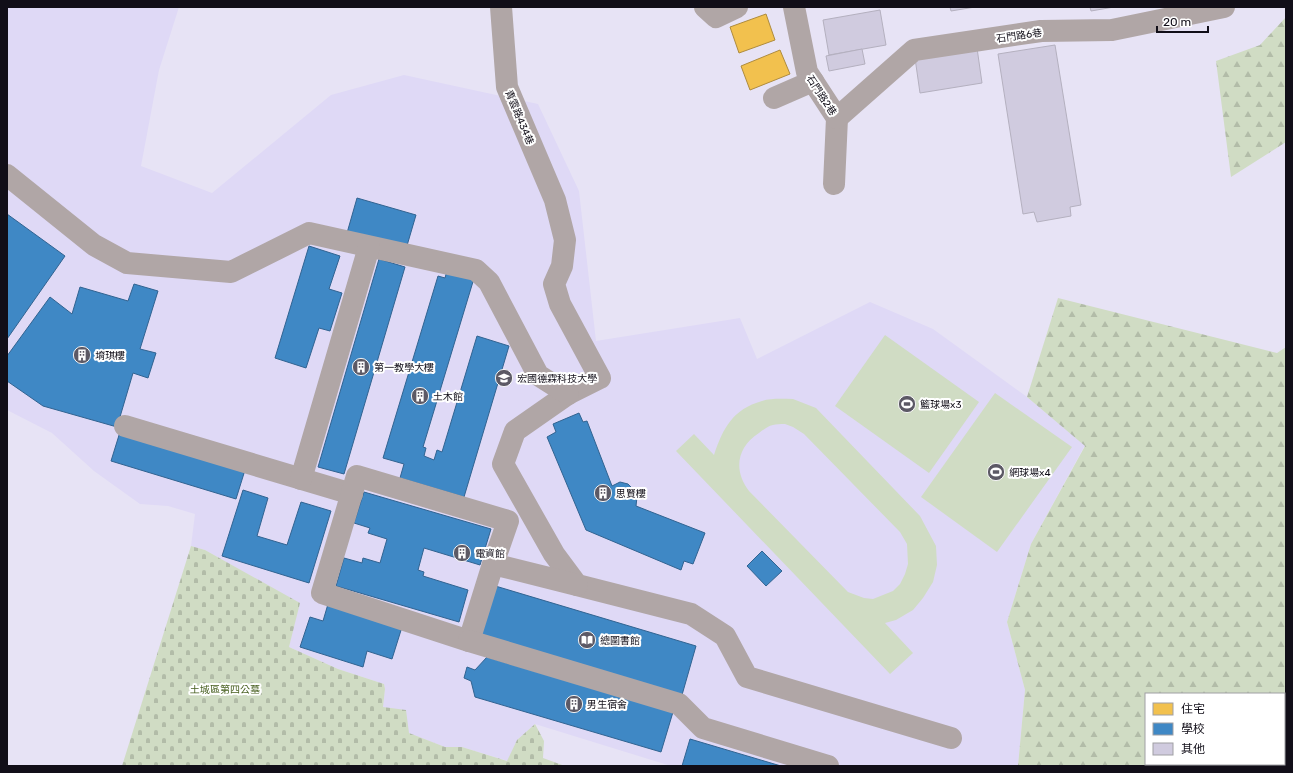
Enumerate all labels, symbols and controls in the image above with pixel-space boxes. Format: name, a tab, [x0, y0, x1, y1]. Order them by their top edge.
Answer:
scale bar	[1157, 8, 1208, 34]
text: 20 m	[1163, 15, 1191, 29]
street label: 石門路6巷	[996, 27, 1043, 45]
street label: 石門路2巷	[804, 73, 839, 118]
street label: 青雲路434巷	[502, 88, 536, 147]
building icon: 堉琪樓	[72, 345, 92, 365]
place label: 堉琪樓	[95, 350, 125, 362]
building icon: 第一教學大樓	[351, 357, 371, 377]
place label: 第一教學大樓	[374, 362, 434, 374]
school or university icon: 宏國德霖科技大學	[494, 368, 514, 388]
place label: 宏國德霖科技大學	[517, 373, 597, 385]
building icon: 土木館	[410, 386, 430, 406]
place label: 土木館	[433, 391, 463, 403]
sports icon: 籃球場x3	[897, 394, 917, 414]
place label: 籃球場x3	[920, 399, 961, 411]
sports icon: 網球場x4	[986, 462, 1006, 482]
place label: 網球場x4	[1009, 467, 1051, 479]
building icon: 思賢樓	[593, 483, 613, 503]
place label: 思賢樓	[616, 488, 646, 500]
building icon: 電資館	[452, 543, 472, 563]
place label: 電資館	[475, 548, 505, 560]
library icon: 總圖書館	[577, 630, 597, 650]
place label: 總圖書館	[600, 635, 640, 647]
park label: 土城區第四公墓	[190, 684, 260, 696]
legend	[1145, 693, 1285, 765]
building icon: 男生宿舍	[564, 694, 584, 714]
place label: 男生宿舍	[587, 699, 627, 711]
text: 住宅	[1181, 702, 1205, 716]
text: 學校	[1181, 722, 1205, 736]
text: 其他	[1181, 742, 1205, 756]

